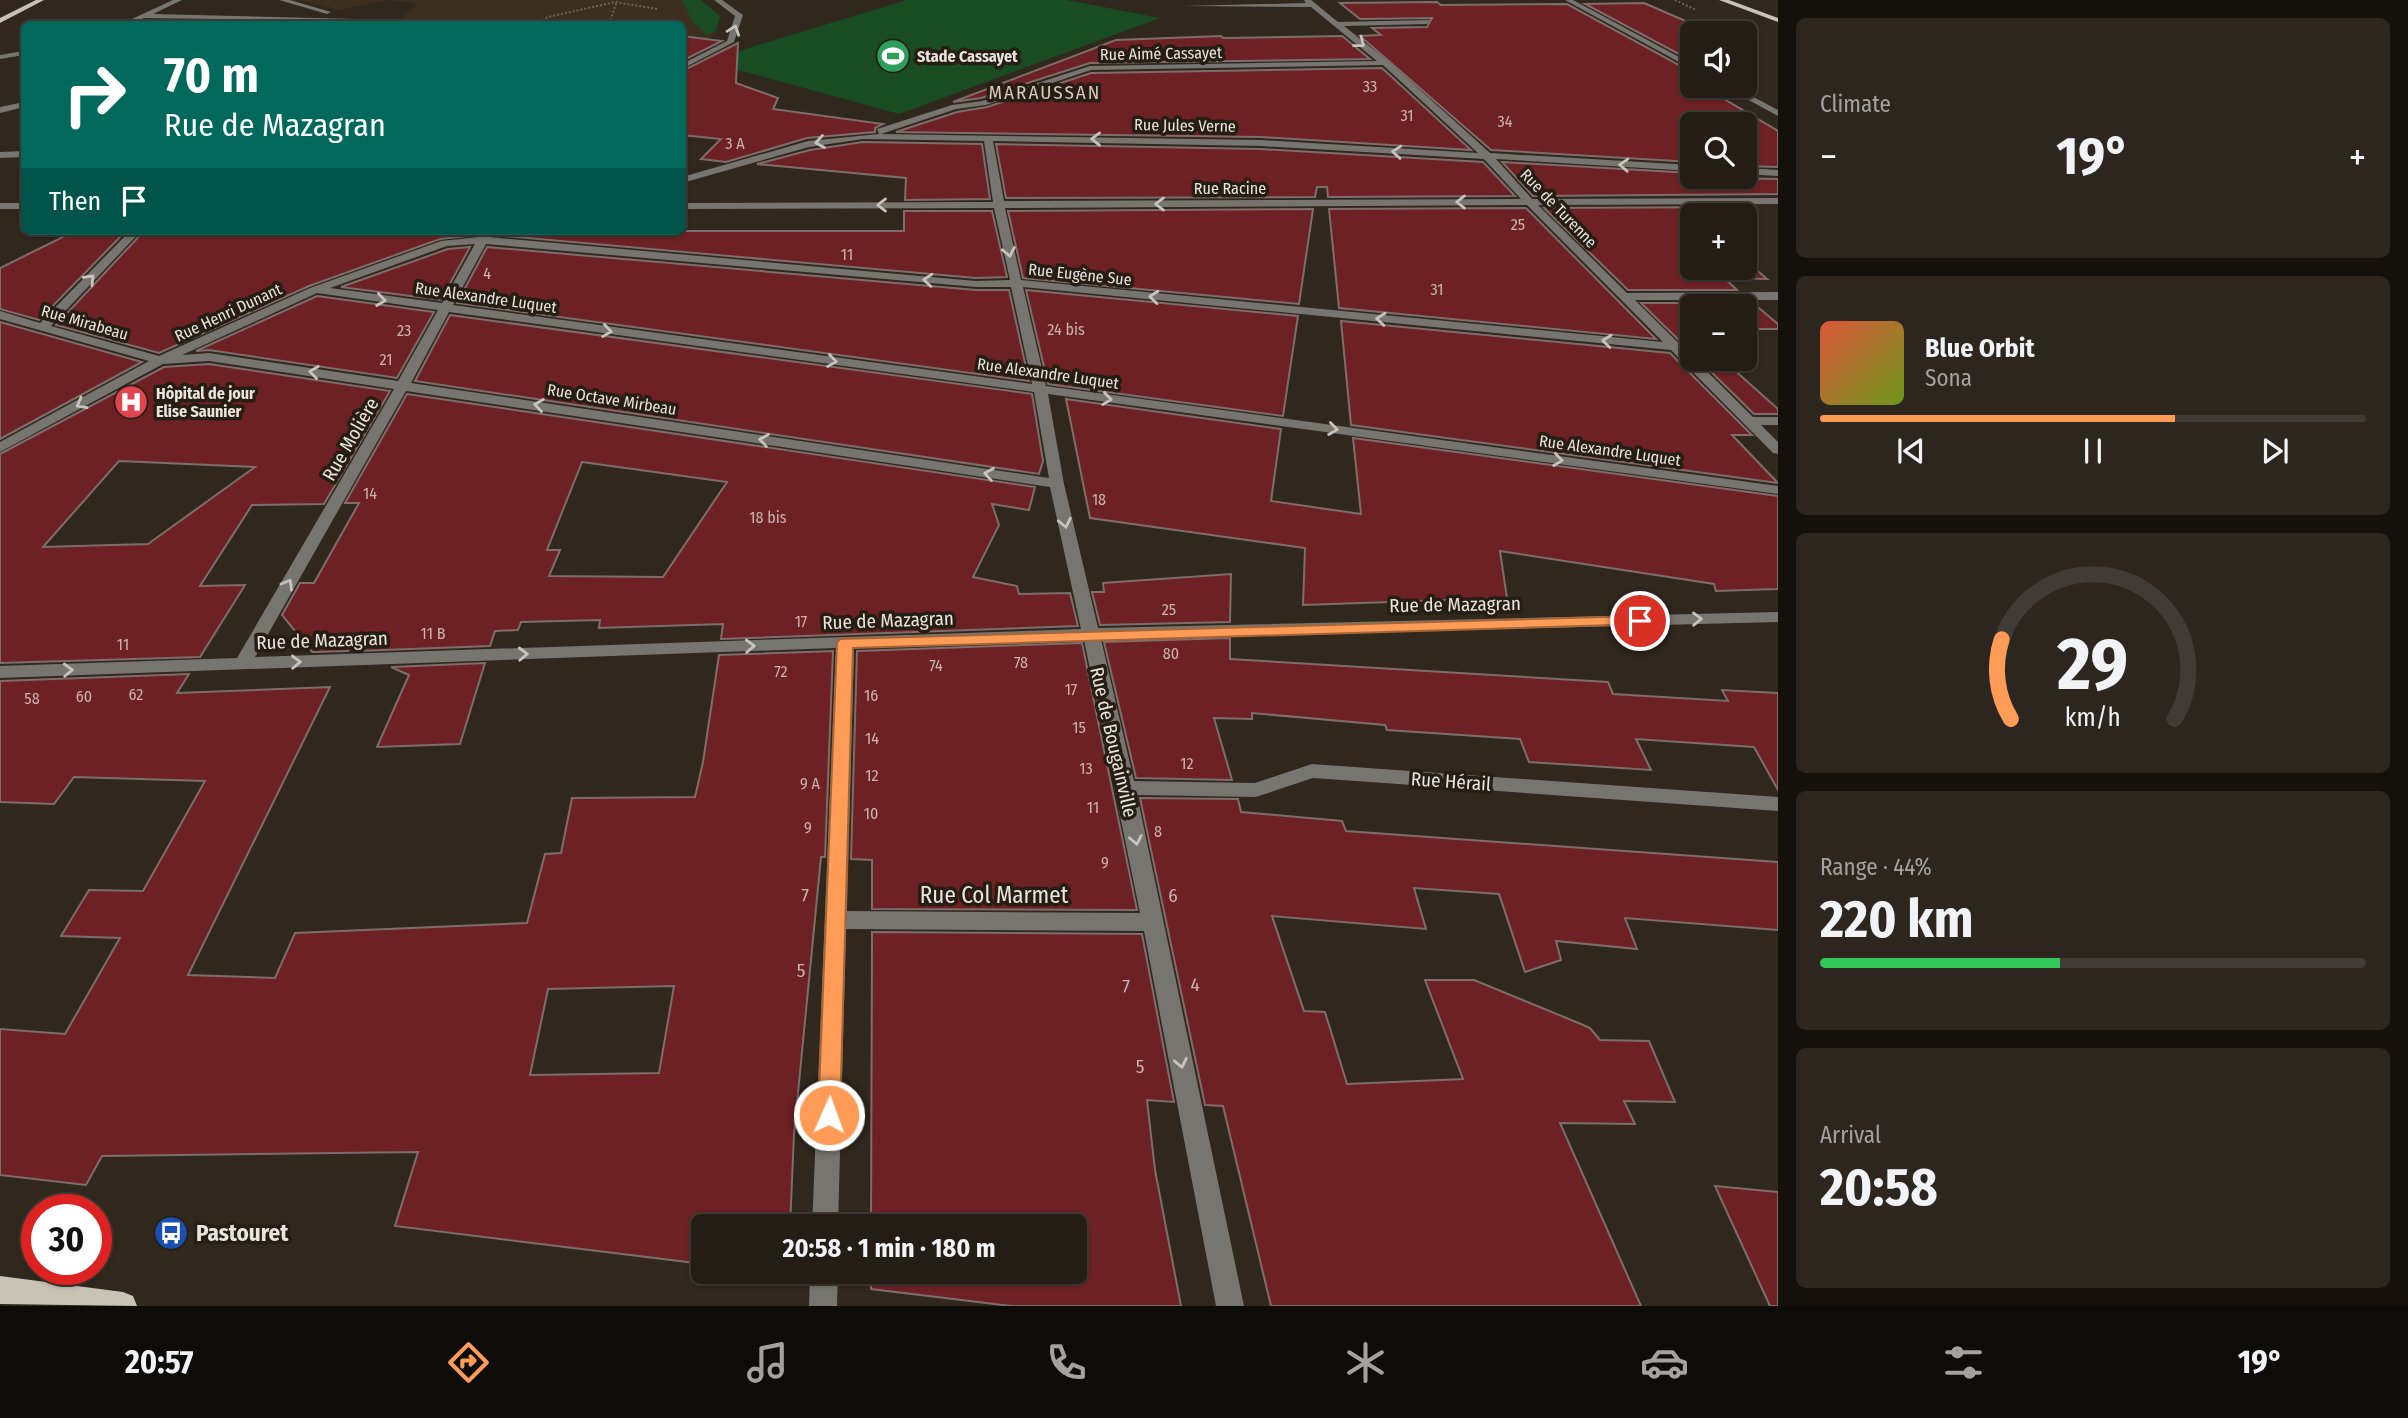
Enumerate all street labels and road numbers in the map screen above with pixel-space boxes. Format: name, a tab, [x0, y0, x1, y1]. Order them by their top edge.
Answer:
street label: Rue Aimé Cassayet	[1100, 43, 1223, 64]
street label: Rue Jules Verne	[1134, 115, 1236, 136]
street label: Rue de Turenne	[1516, 165, 1601, 252]
street label: Rue Racine	[1194, 179, 1266, 198]
street label: Rue Eugène Sue	[1027, 260, 1133, 289]
street label: Rue Alexandre Luquet	[414, 278, 559, 317]
street label: Rue Henri Dunant	[172, 279, 285, 346]
street label: Rue Mirabeau	[39, 301, 131, 344]
street label: Rue Alexandre Luquet	[976, 354, 1121, 393]
street label: Rue Octave Mirbeau	[546, 380, 678, 419]
street label: Rue Molière	[317, 394, 383, 485]
street label: Rue Alexandre Luquet	[1538, 431, 1683, 470]
street label: Rue de Mazagran	[1389, 592, 1521, 617]
street label: Rue de Mazagran	[822, 607, 954, 634]
street label: Rue de Mazagran	[256, 627, 388, 654]
street label: Rue de Bougainville	[1085, 665, 1142, 820]
street label: Rue Hérail	[1410, 767, 1492, 796]
street label: Rue Col Marmet	[920, 881, 1069, 909]

